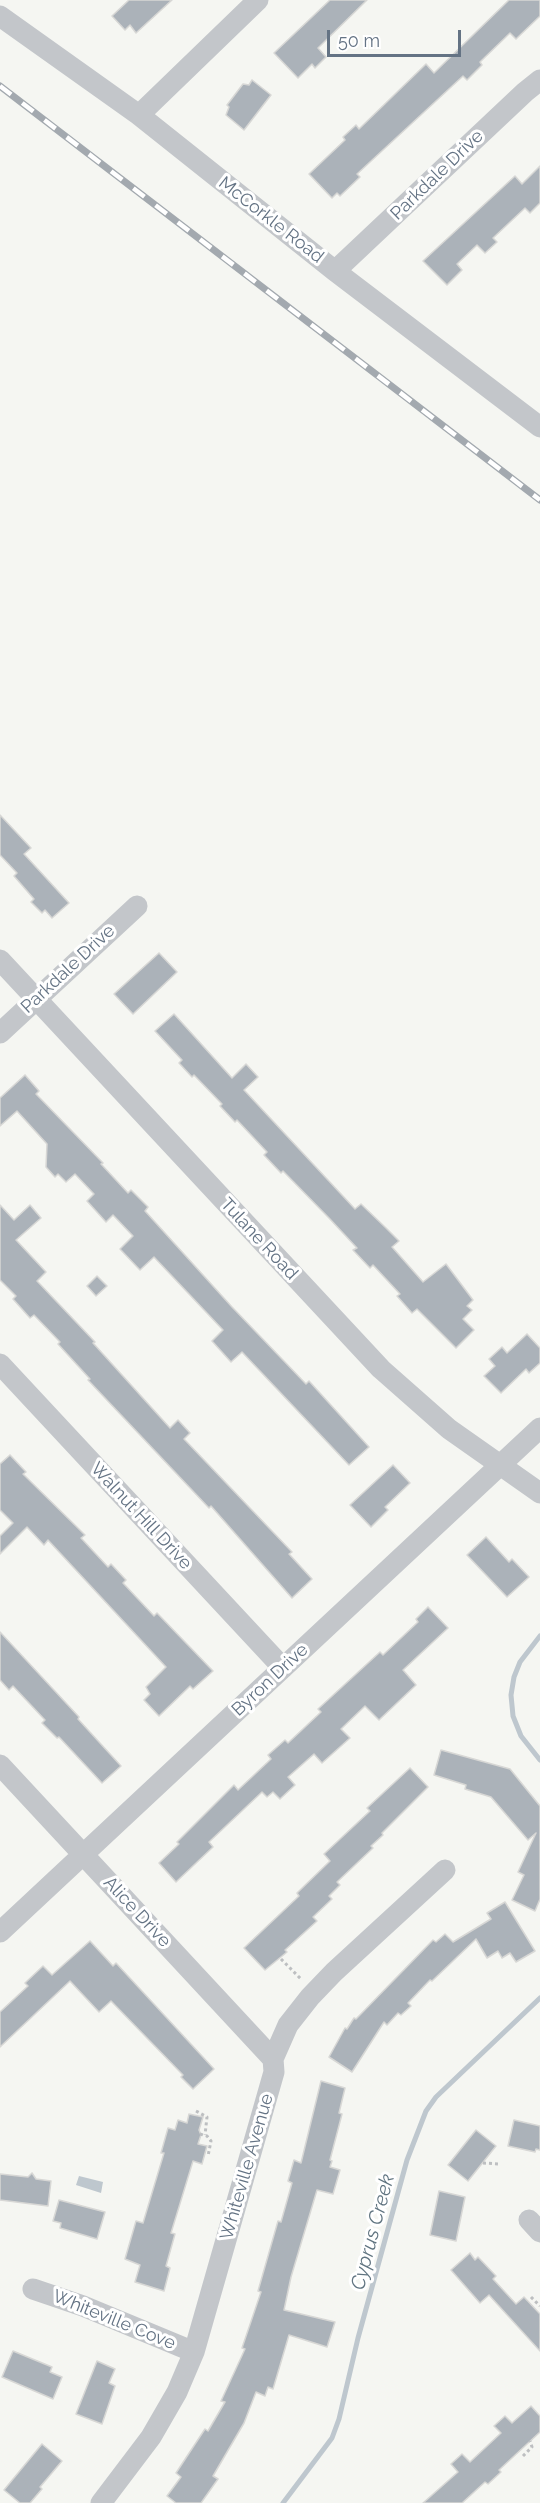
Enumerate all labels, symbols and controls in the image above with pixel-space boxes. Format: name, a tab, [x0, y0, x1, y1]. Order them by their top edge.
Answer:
scale bar	[330, 18, 464, 56]
text: 50 m	[338, 30, 380, 51]
street label: Parkdale Drive	[386, 125, 488, 225]
street label: McCorkle Road	[214, 172, 328, 268]
street label: Parkdale Drive	[17, 920, 119, 1018]
street label: Tulane Road	[216, 1194, 302, 1284]
street label: Walnut Hill Drive	[86, 1458, 196, 1574]
street label: Byron Drive	[227, 1639, 313, 1721]
street label: Alice Drive	[99, 1872, 175, 1952]
street label: Whiteville Avenue	[216, 2091, 278, 2243]
water label: Cyprus Creek	[346, 2171, 400, 2293]
street label: Whiteville Cove	[49, 2286, 179, 2354]

